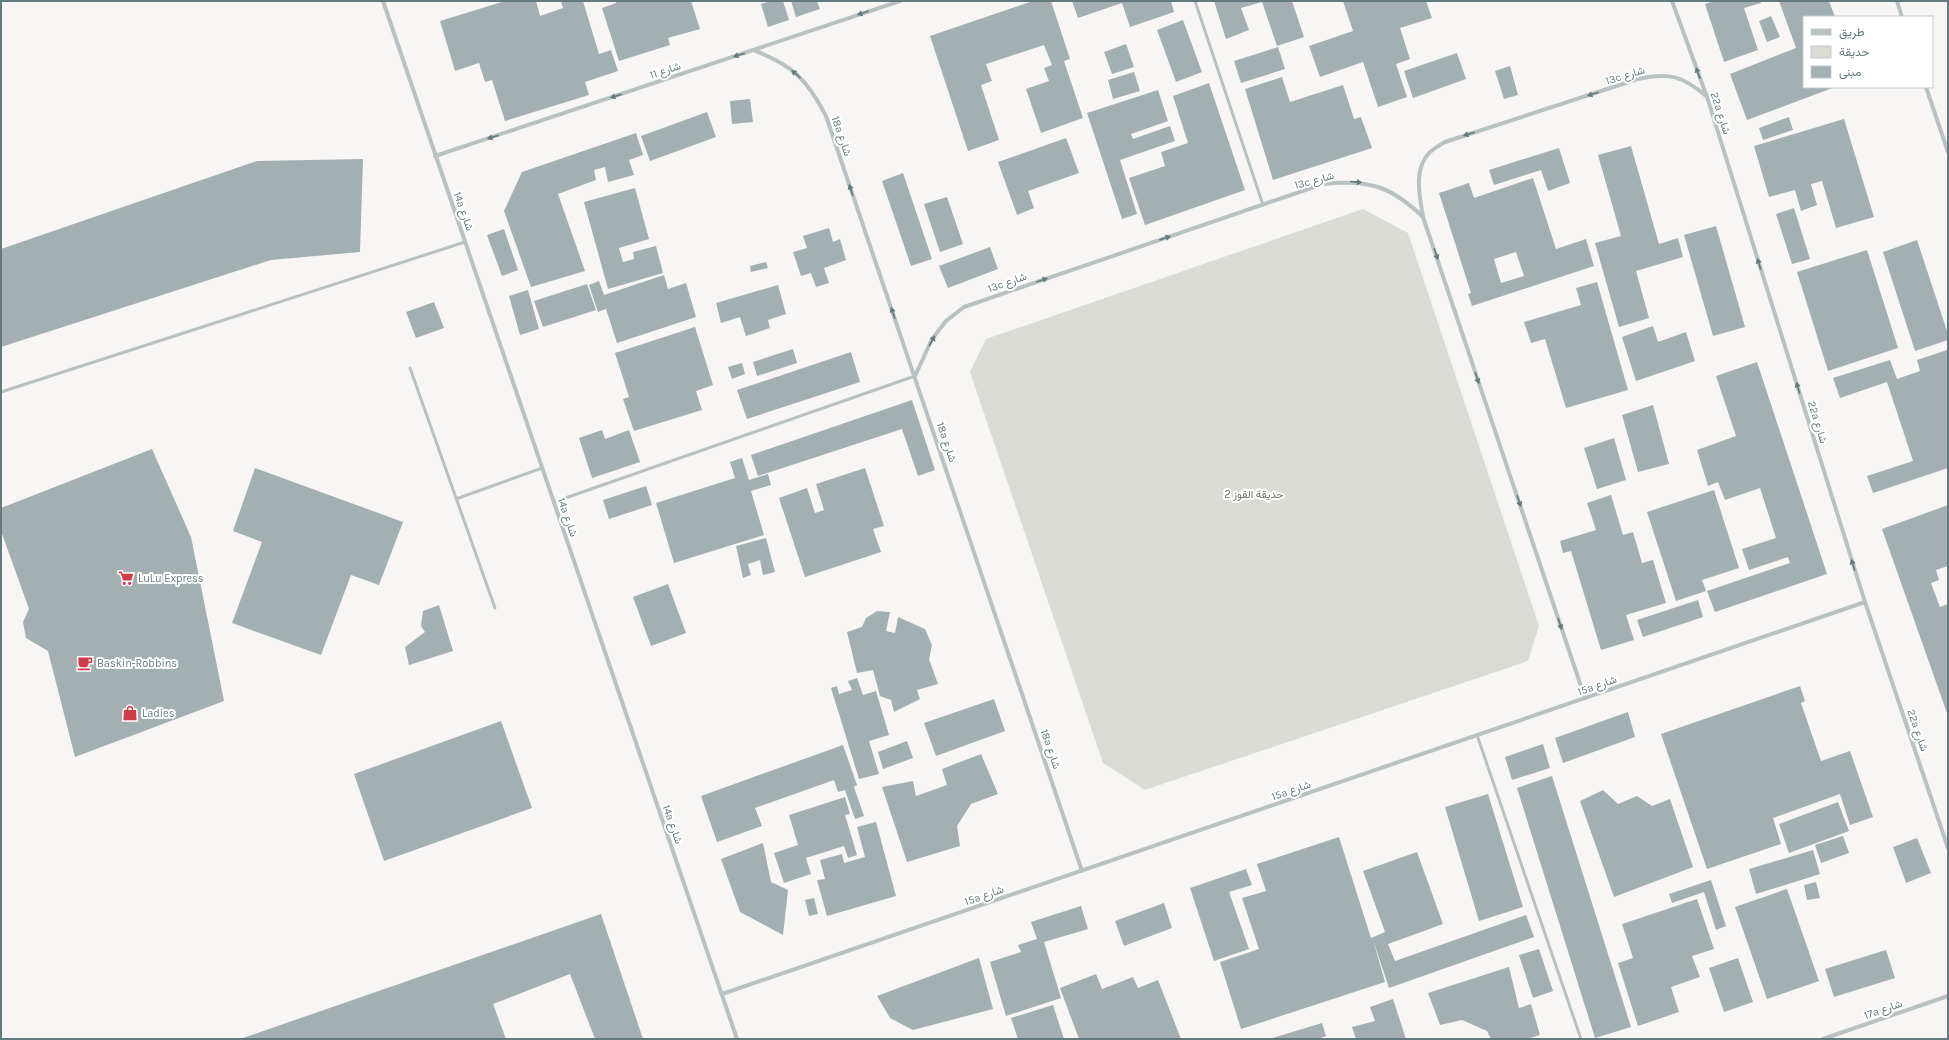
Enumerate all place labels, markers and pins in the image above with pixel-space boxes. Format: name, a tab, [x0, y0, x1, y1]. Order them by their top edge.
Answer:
supermarket icon: LuLu Express	[117, 569, 135, 587]
place label: LuLu Express	[138, 572, 204, 585]
cafe icon: Baskin-Robbins	[76, 654, 94, 672]
place label: Baskin-Robbins	[97, 657, 177, 670]
shop icon: Ladies	[121, 704, 139, 722]
place label: Ladies	[142, 707, 175, 720]

